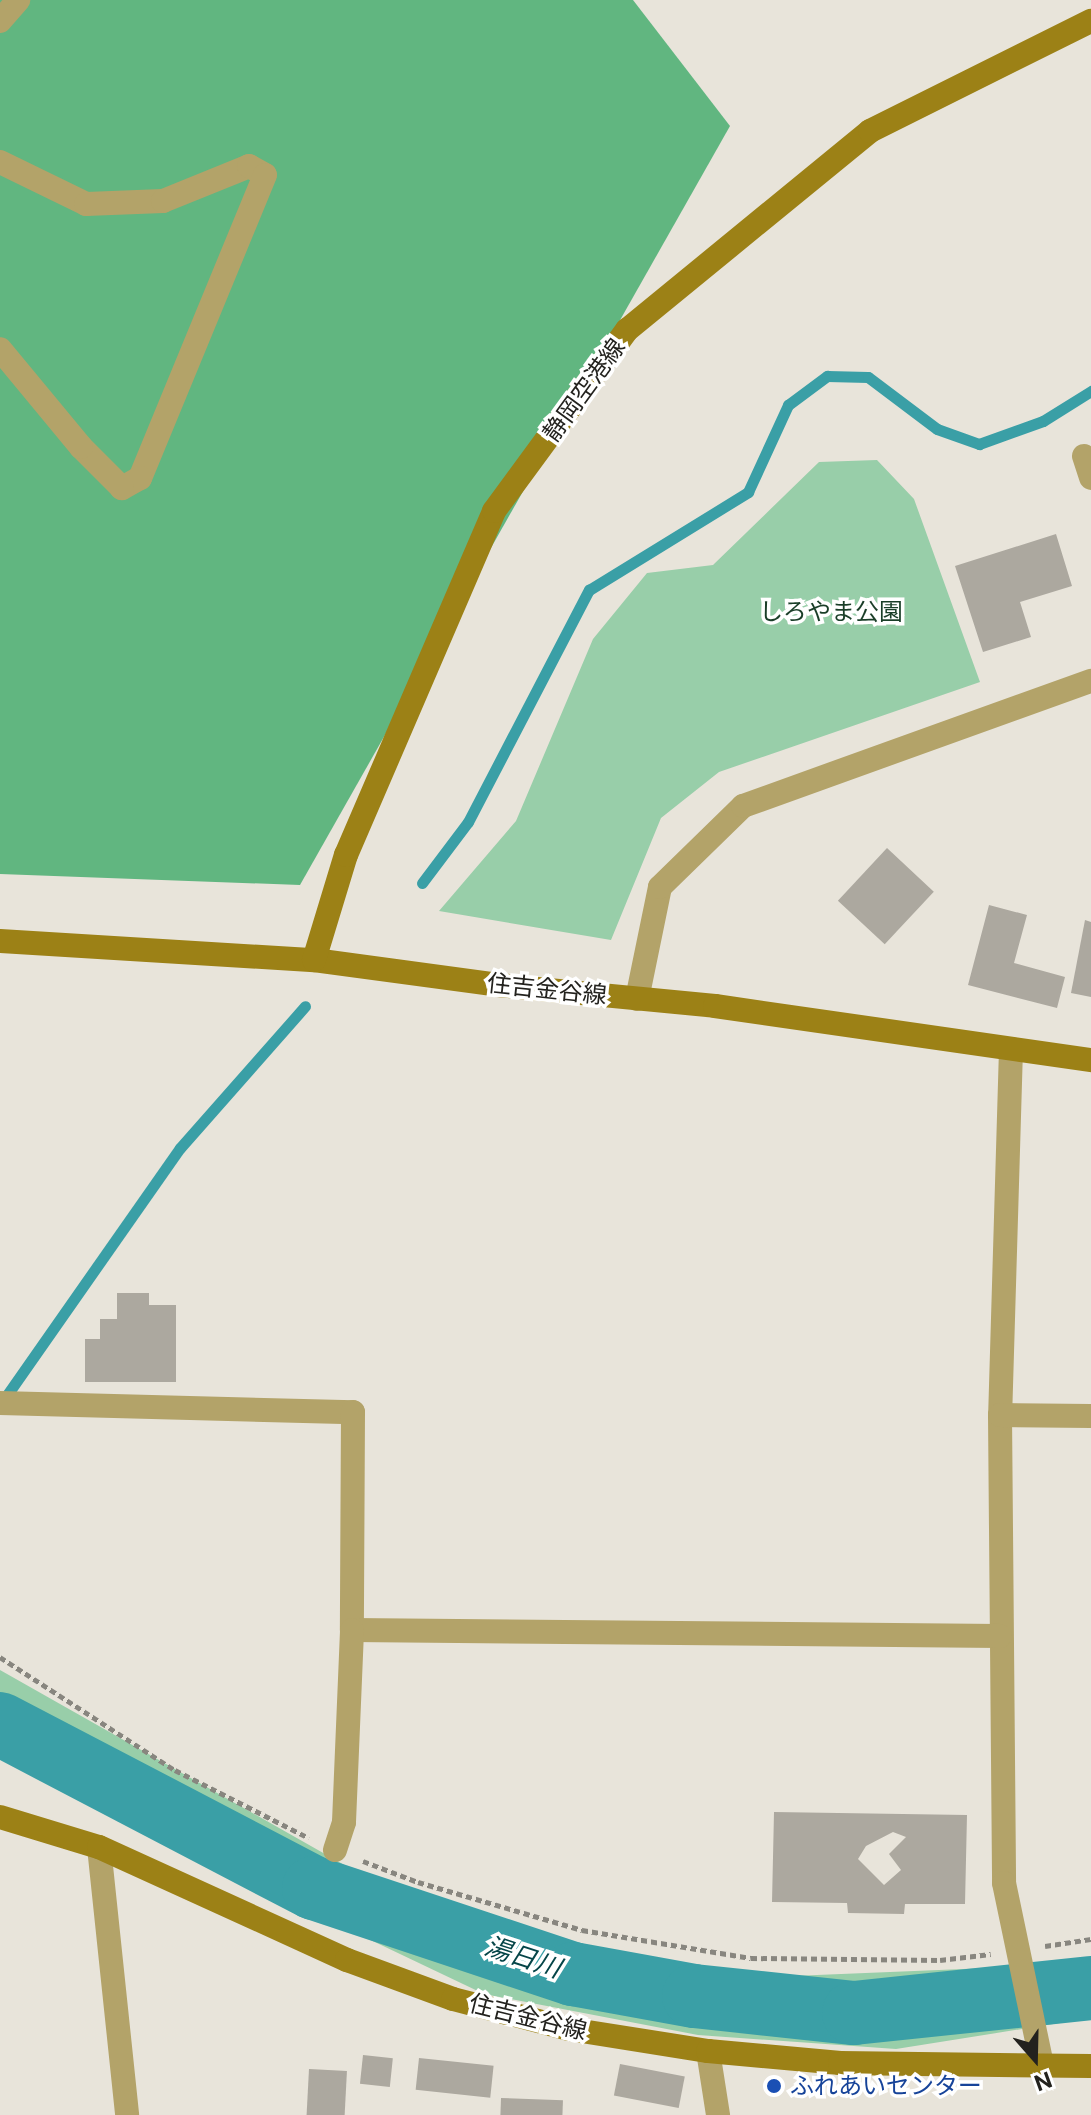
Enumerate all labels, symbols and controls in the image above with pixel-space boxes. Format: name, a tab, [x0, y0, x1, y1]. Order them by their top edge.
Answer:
street label: 静岡空港線	[537, 333, 631, 447]
park label: しろやま公園	[759, 598, 903, 626]
street label: 住吉金谷線	[486, 968, 608, 1010]
water label: 湯日川	[481, 1930, 565, 1984]
street label: 住吉金谷線	[466, 1989, 590, 2045]
north arrow	[995, 2019, 1075, 2099]
text: N	[1031, 2066, 1056, 2097]
place label: ふれあいセンター	[790, 2072, 982, 2100]
marker: ふれあいセンター	[765, 2077, 783, 2095]

